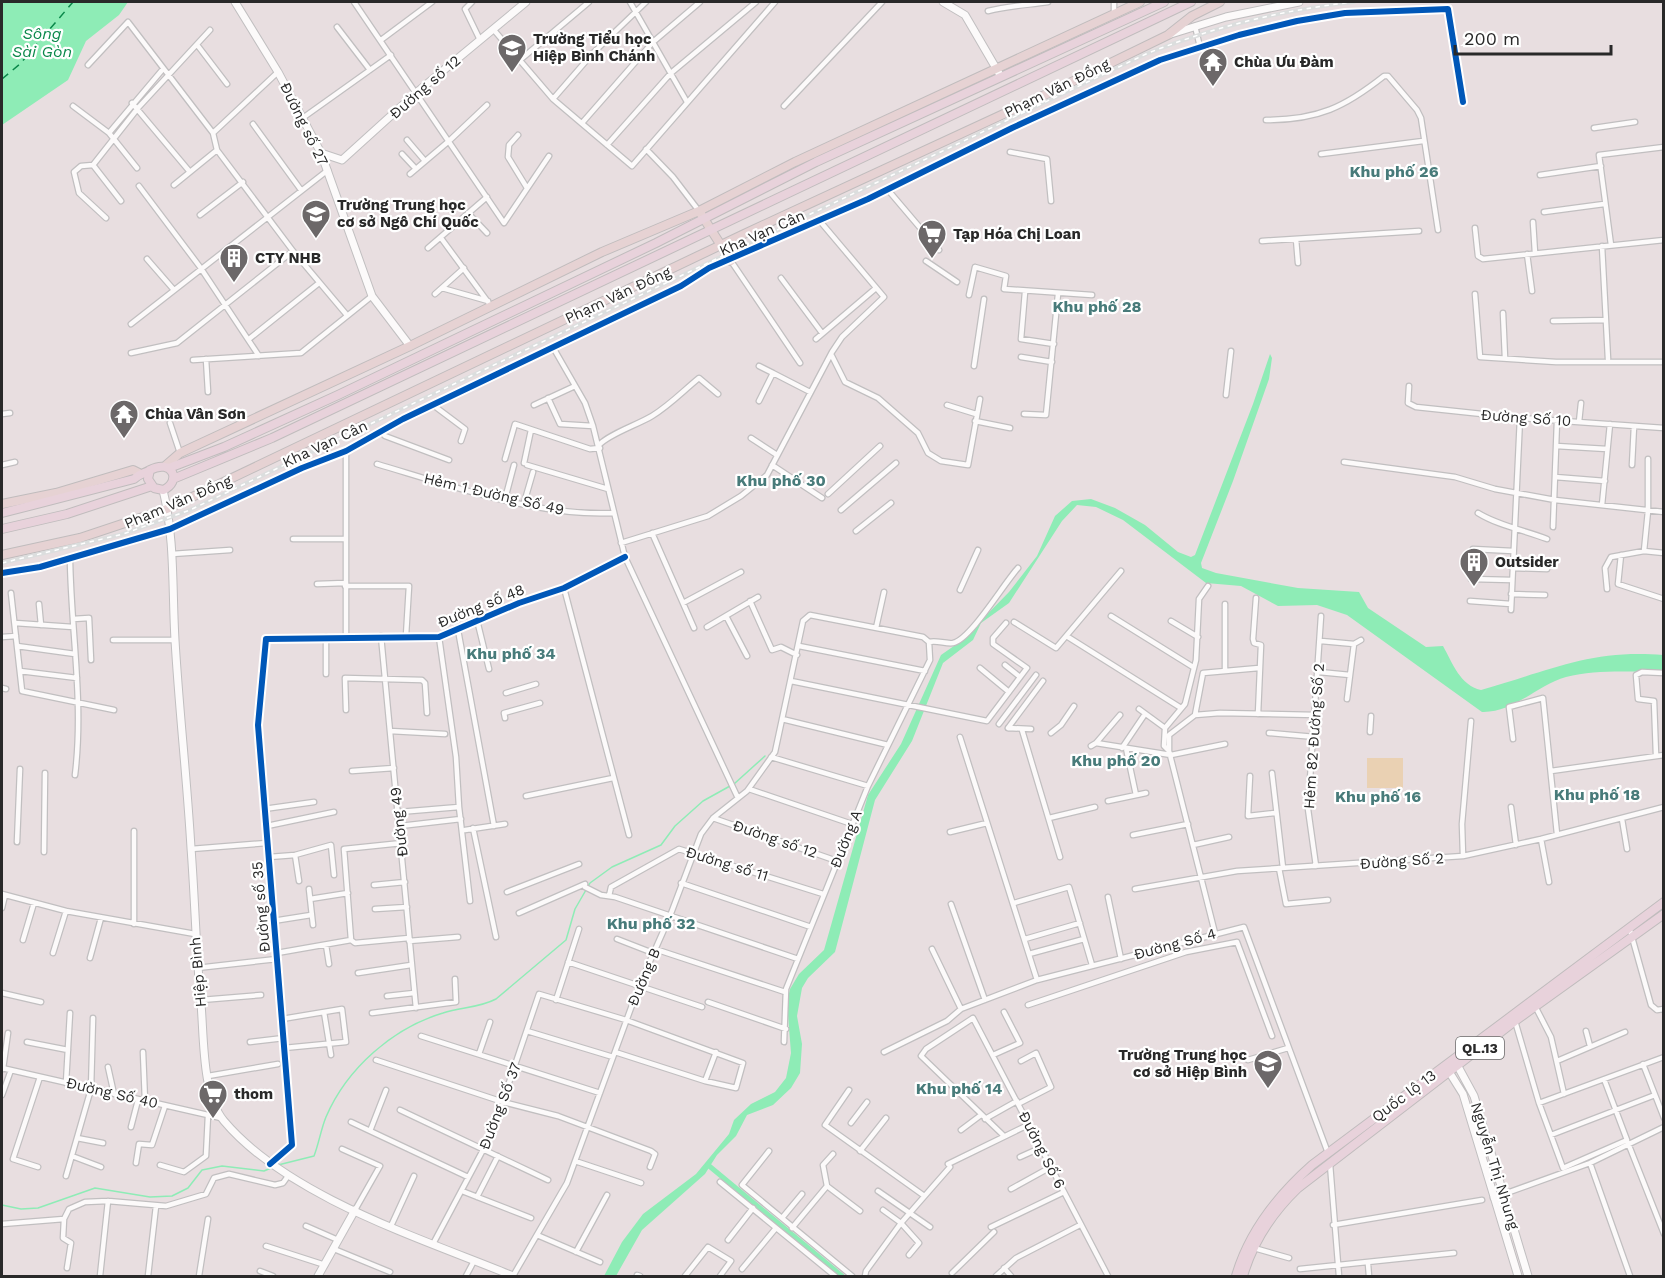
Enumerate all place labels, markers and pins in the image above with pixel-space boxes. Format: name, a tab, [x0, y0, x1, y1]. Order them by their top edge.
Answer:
place label: Trường Tiểu học Hiệp Bình Chánh	[533, 29, 655, 65]
school or university icon: Trường Tiểu học Hiệp Bình Chánh	[496, 32, 528, 74]
temple icon: Chùa Ưu Đàm	[1197, 46, 1229, 88]
place label: Chùa Ưu Đàm	[1234, 53, 1334, 71]
place label: Trường Trung học cơ sở Ngô Chí Quốc	[337, 196, 479, 231]
school or university icon: Trường Trung học cơ sở Ngô Chí Quốc	[300, 198, 332, 240]
supermarket icon: Tạp Hóa Chị Loan	[916, 218, 948, 260]
place label: Tạp Hóa Chị Loan	[953, 225, 1081, 243]
building icon: CTY NHB	[218, 242, 250, 284]
place label: CTY NHB	[255, 249, 321, 267]
temple icon: Chùa Vân Sơn	[108, 398, 140, 440]
place label: Chùa Vân Sơn	[145, 405, 246, 423]
building icon: Outsider	[1458, 546, 1490, 588]
place label: Outsider	[1495, 553, 1559, 571]
place label: Trường Trung học cơ sở Hiệp Bình	[1118, 1046, 1247, 1081]
school or university icon: Trường Trung học cơ sở Hiệp Bình	[1252, 1048, 1284, 1090]
supermarket icon: thom	[197, 1078, 229, 1120]
place label: thom	[234, 1085, 273, 1103]

